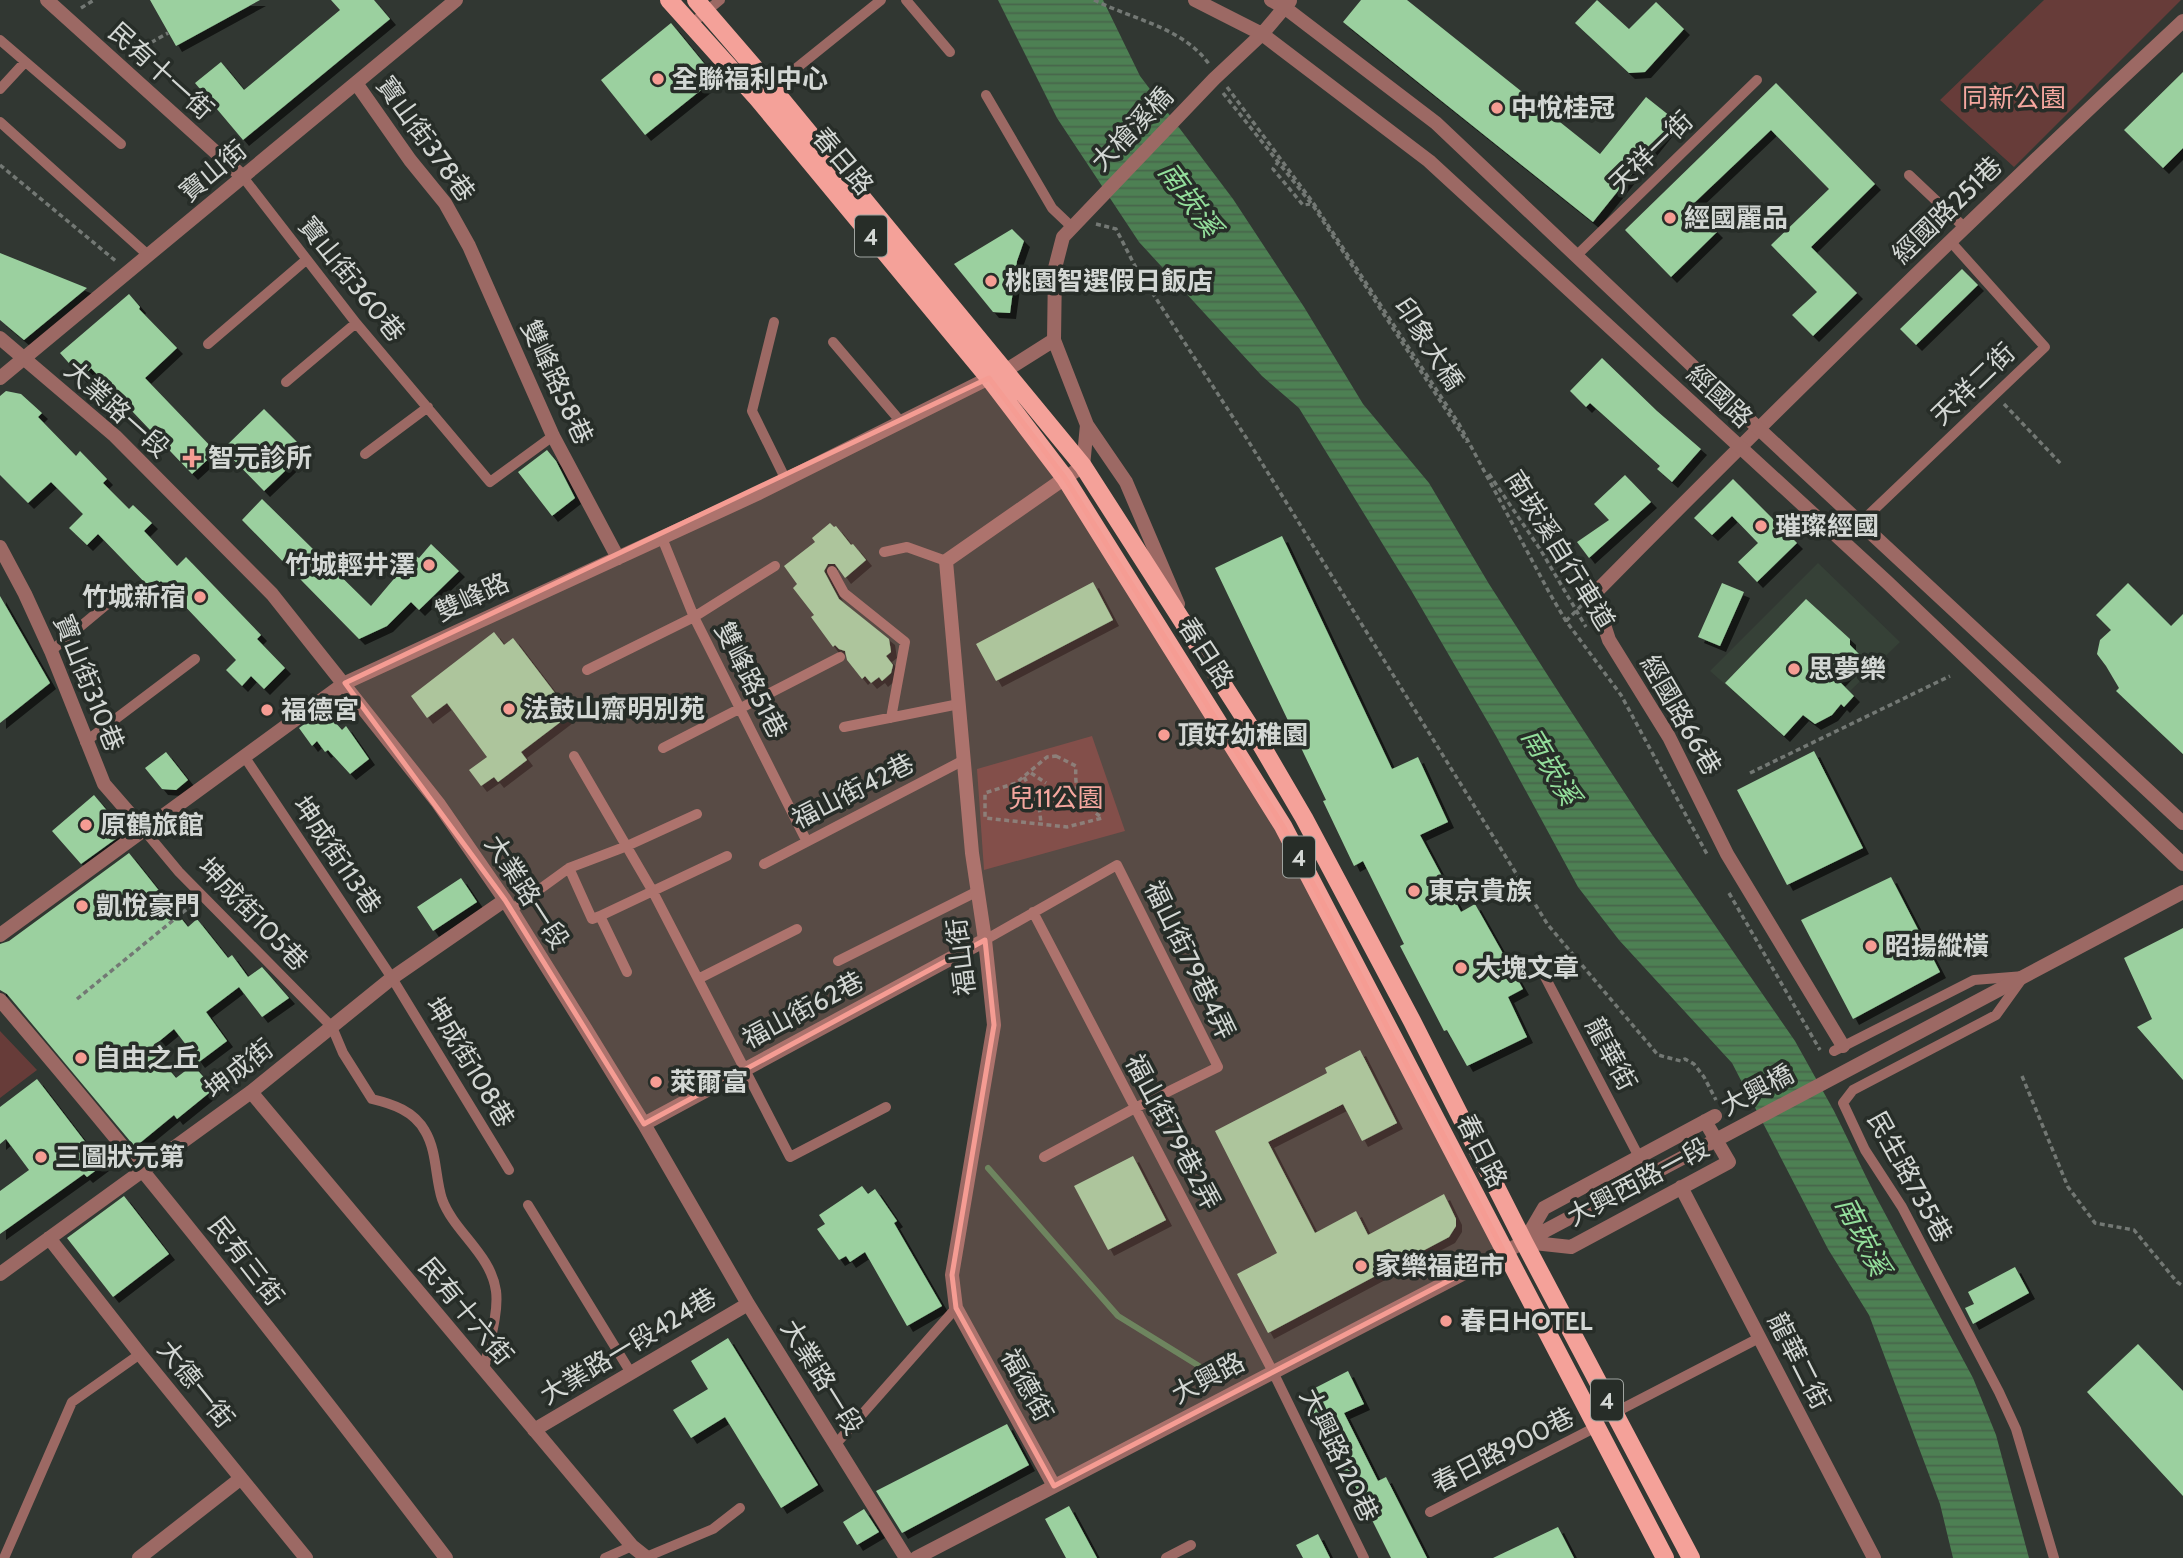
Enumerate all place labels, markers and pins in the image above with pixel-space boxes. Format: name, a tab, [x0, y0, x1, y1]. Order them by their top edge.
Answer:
place label: 全聯福利中心	[672, 63, 828, 95]
marker: 全聯福利中心	[650, 71, 666, 87]
place label: 中悅桂冠	[1511, 92, 1615, 124]
marker: 中悅桂冠	[1489, 100, 1505, 116]
place label: 經國麗品	[1684, 202, 1788, 234]
marker: 經國麗品	[1662, 210, 1678, 226]
place label: 桃園智選假日飯店	[1005, 265, 1213, 297]
marker: 桃園智選假日飯店	[983, 273, 999, 289]
place label: 智元診所	[208, 442, 312, 474]
marker: 智元診所	[182, 448, 202, 468]
place label: 璀璨經國	[1775, 510, 1879, 542]
marker: 璀璨經國	[1753, 518, 1769, 534]
place label: 竹城輕井澤	[285, 549, 415, 581]
marker: 竹城輕井澤	[421, 557, 437, 573]
place label: 竹城新宿	[82, 581, 186, 613]
marker: 竹城新宿	[192, 589, 208, 605]
place label: 思夢樂	[1808, 653, 1886, 685]
marker: 思夢樂	[1786, 661, 1802, 677]
place label: 法鼓山齋明別苑	[523, 693, 705, 725]
place label: 福德宮	[281, 694, 359, 726]
marker: 法鼓山齋明別苑	[501, 701, 517, 717]
marker: 福德宮	[259, 702, 275, 718]
place label: 頂好幼稚園	[1178, 719, 1308, 751]
marker: 頂好幼稚園	[1156, 727, 1172, 743]
place label: 原鶴旅館	[100, 809, 204, 841]
marker: 原鶴旅館	[78, 817, 94, 833]
place label: 東京貴族	[1428, 875, 1532, 907]
marker: 東京貴族	[1406, 883, 1422, 899]
place label: 凱悅豪門	[96, 890, 200, 922]
marker: 凱悅豪門	[74, 898, 90, 914]
place label: 昭揚縱橫	[1885, 930, 1989, 962]
marker: 昭揚縱橫	[1863, 938, 1879, 954]
place label: 大塊文章	[1475, 952, 1579, 984]
marker: 大塊文章	[1453, 960, 1469, 976]
place label: 自由之丘	[95, 1042, 199, 1074]
marker: 自由之丘	[73, 1050, 89, 1066]
place label: 萊爾富	[670, 1066, 748, 1098]
marker: 萊爾富	[648, 1074, 664, 1090]
place label: 三圖狀元第	[55, 1141, 185, 1173]
marker: 三圖狀元第	[33, 1149, 49, 1165]
place label: 家樂福超市	[1375, 1250, 1505, 1282]
marker: 家樂福超市	[1353, 1258, 1369, 1274]
place label: 春日HOTEL	[1460, 1305, 1593, 1337]
marker: 春日HOTEL	[1438, 1313, 1454, 1329]

